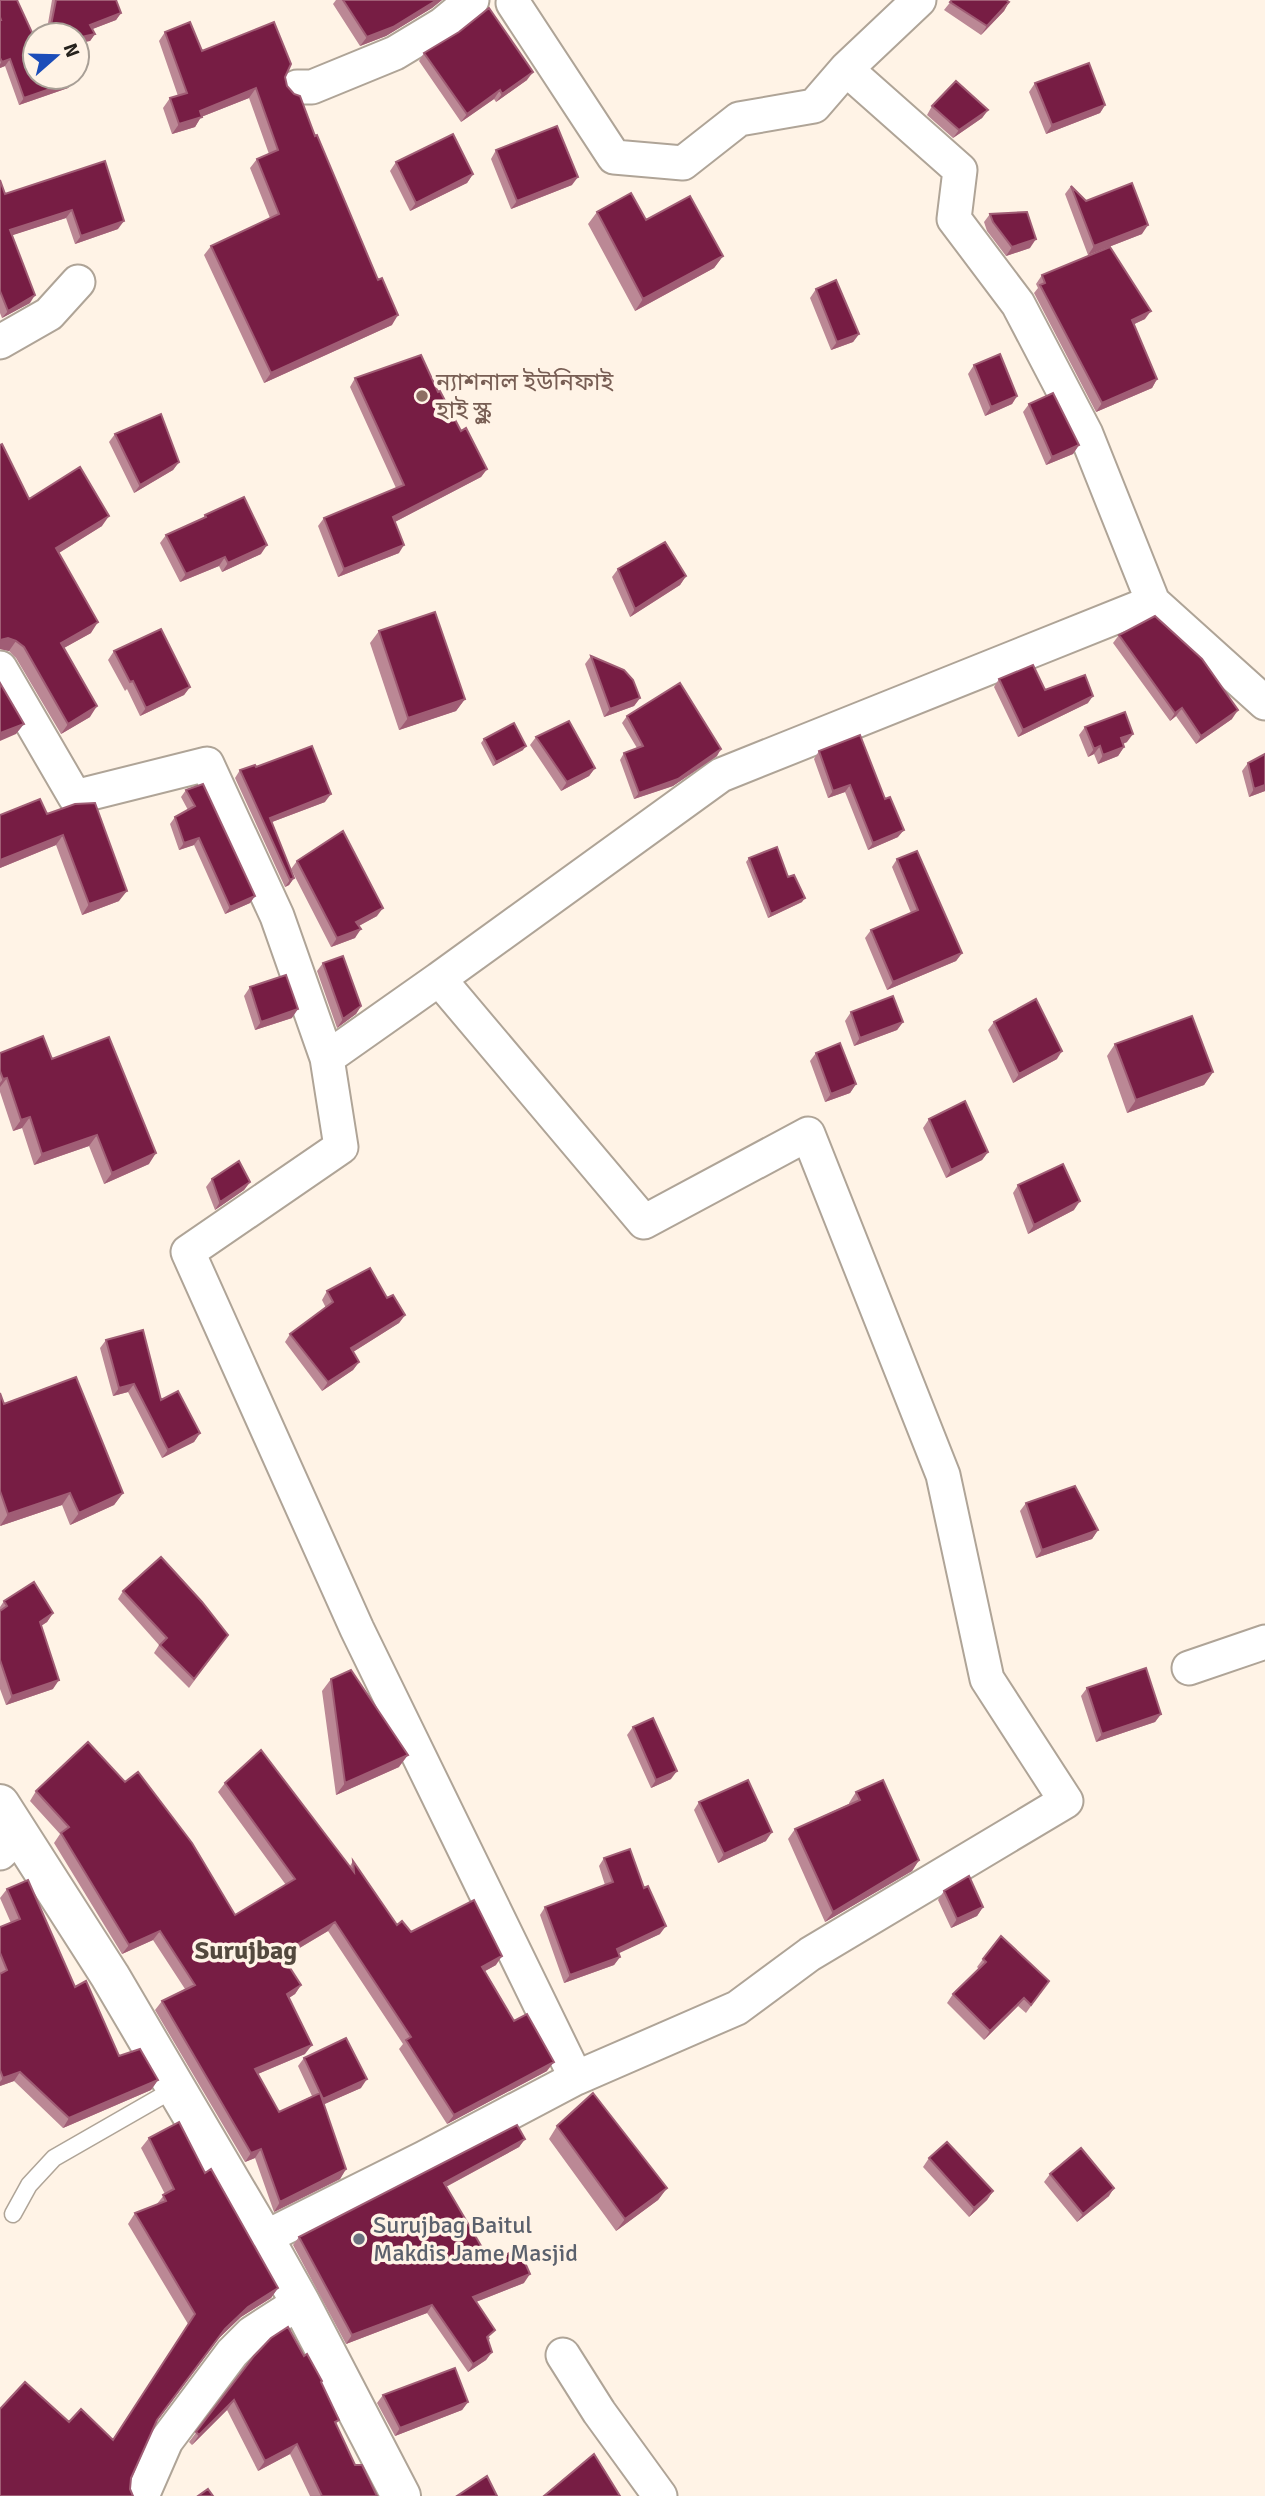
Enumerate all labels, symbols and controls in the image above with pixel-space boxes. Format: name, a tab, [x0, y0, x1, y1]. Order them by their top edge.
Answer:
north arrow	[21, 21, 91, 91]
text: N	[57, 40, 85, 61]
place label: ন্যাশনাল ইউনিফাই হাই স্কুল	[435, 367, 614, 425]
marker: ন্যাশনাল ইউনিফাই হাই স্কুল	[414, 388, 430, 404]
district label: Surujbag	[195, 1935, 297, 1967]
place label: Surujbag Baitul Makdis Jame Masjid	[373, 2210, 578, 2268]
marker: Surujbag Baitul Makdis Jame Masjid	[351, 2231, 367, 2247]

